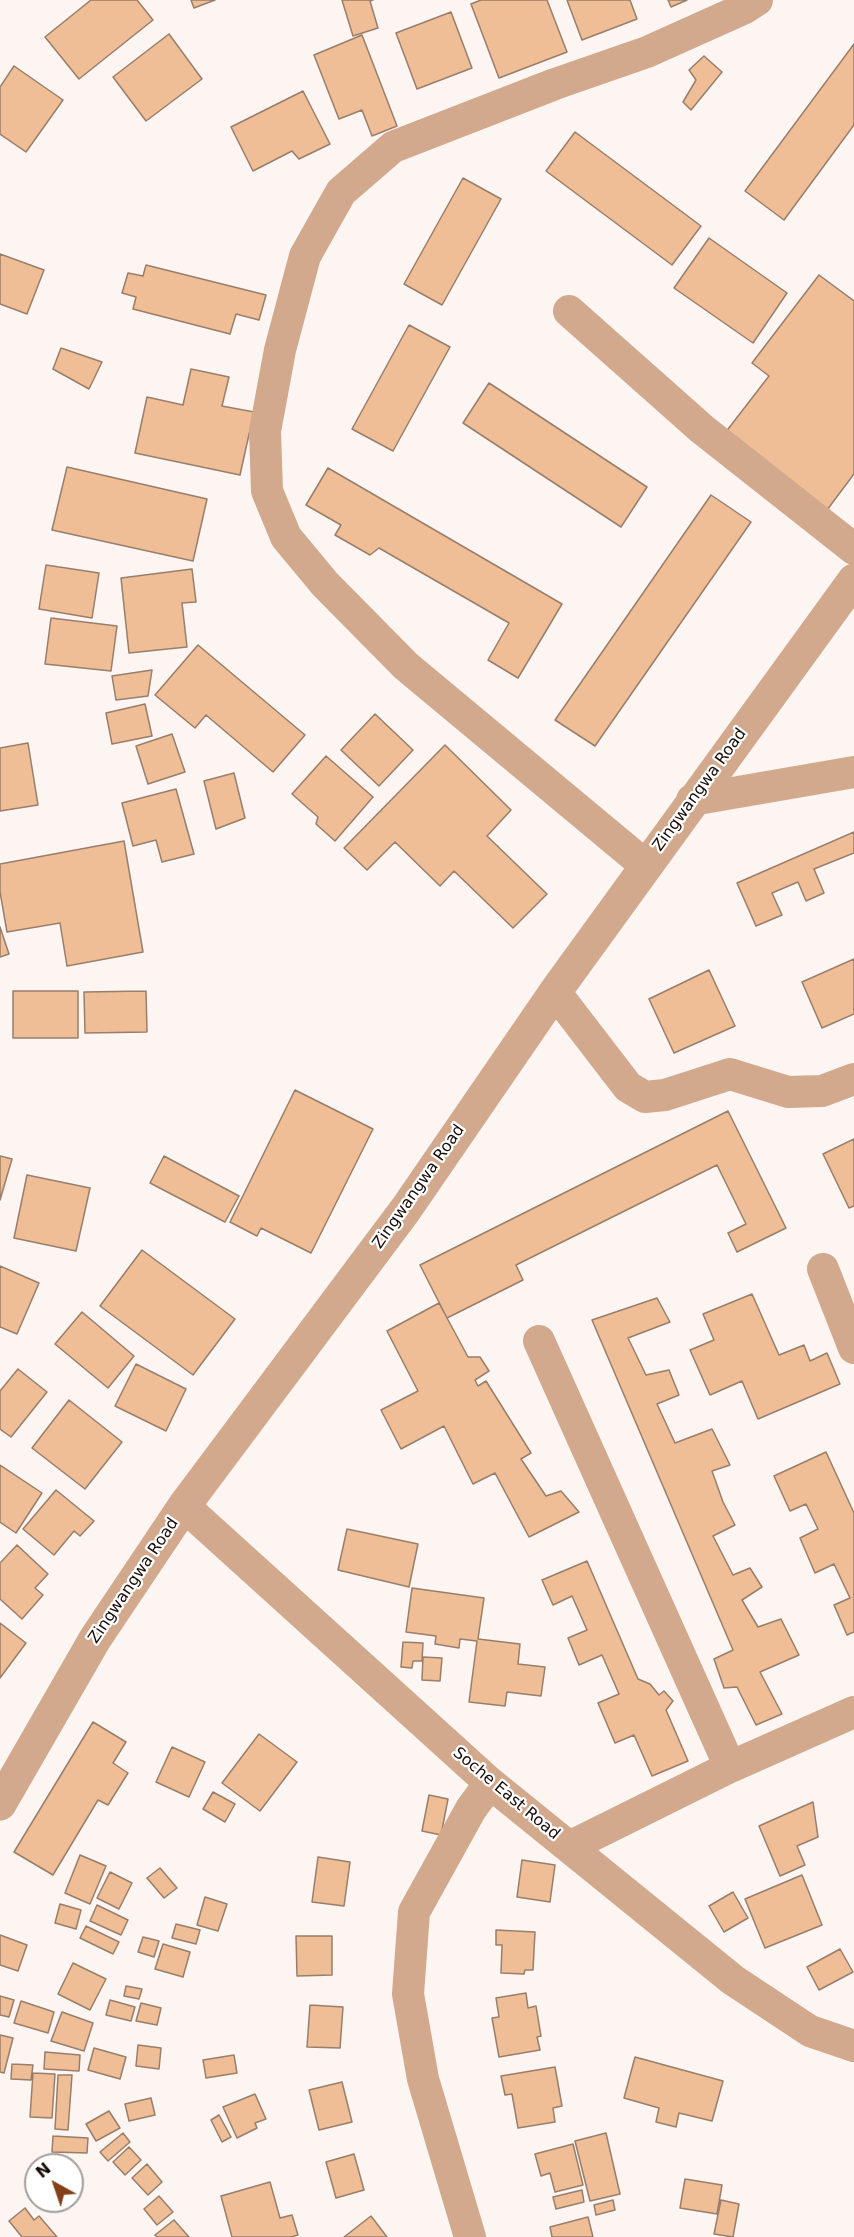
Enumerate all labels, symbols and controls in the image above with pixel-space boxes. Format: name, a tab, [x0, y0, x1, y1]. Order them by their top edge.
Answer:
street label: Zingwangwa Road	[649, 725, 751, 855]
street label: Zingwangwa Road	[369, 1121, 469, 1253]
street label: Zingwangwa Road	[85, 1515, 183, 1647]
street label: Soche East Road	[449, 1744, 563, 1844]
north arrow	[24, 2153, 84, 2213]
text: N	[32, 2159, 55, 2182]

